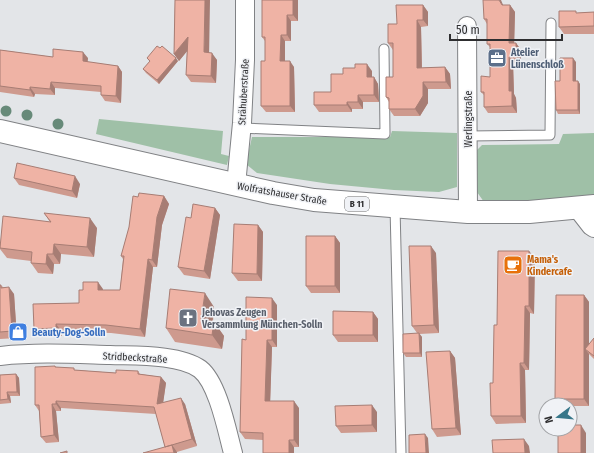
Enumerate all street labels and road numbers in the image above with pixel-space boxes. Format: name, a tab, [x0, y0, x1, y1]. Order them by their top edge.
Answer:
street label: Strähuberstraße	[236, 59, 252, 125]
street label: Werlingstraße	[463, 91, 475, 147]
street label: Wolfratshauser Straße	[236, 180, 328, 208]
road number: B 11	[345, 197, 369, 211]
street label: Stridbeckstraße	[102, 350, 168, 366]

